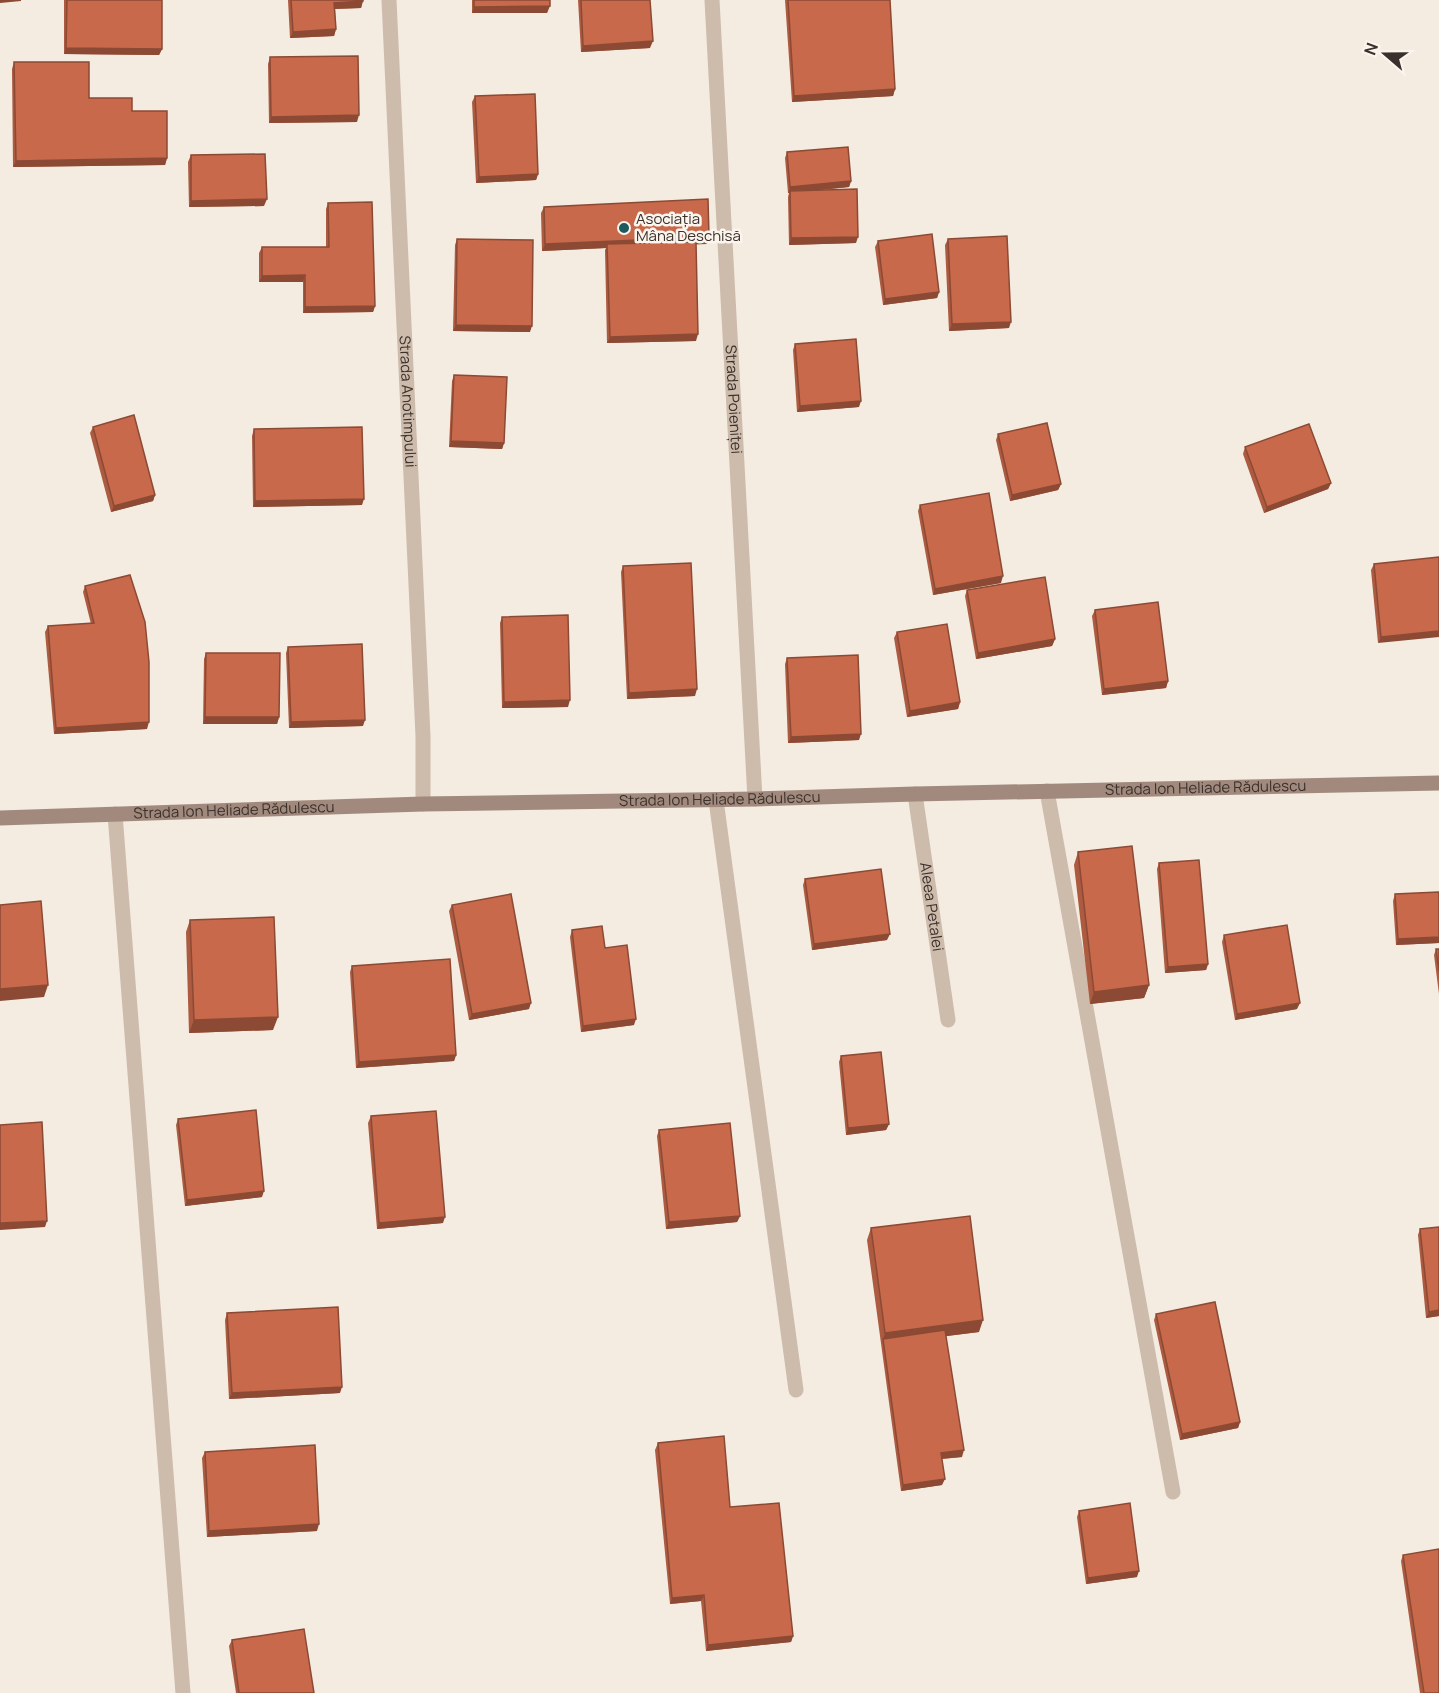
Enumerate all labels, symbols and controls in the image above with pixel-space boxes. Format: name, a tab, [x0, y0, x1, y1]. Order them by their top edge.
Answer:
north arrow	[1355, 24, 1415, 84]
text: N	[1359, 40, 1383, 58]
place label: Asociația Mâna Deschisă	[636, 208, 741, 246]
marker: Asociația Mâna Deschisă	[617, 221, 631, 235]
street label: Strada Anotimpului	[395, 335, 422, 468]
street label: Strada Poieniței	[721, 344, 747, 455]
street label: Strada Ion Heliade Rădulescu	[1105, 775, 1306, 800]
street label: Strada Ion Heliade Rădulescu	[619, 786, 821, 811]
street label: Strada Ion Heliade Rădulescu	[133, 796, 335, 824]
street label: Aleea Petalei	[915, 861, 949, 953]

